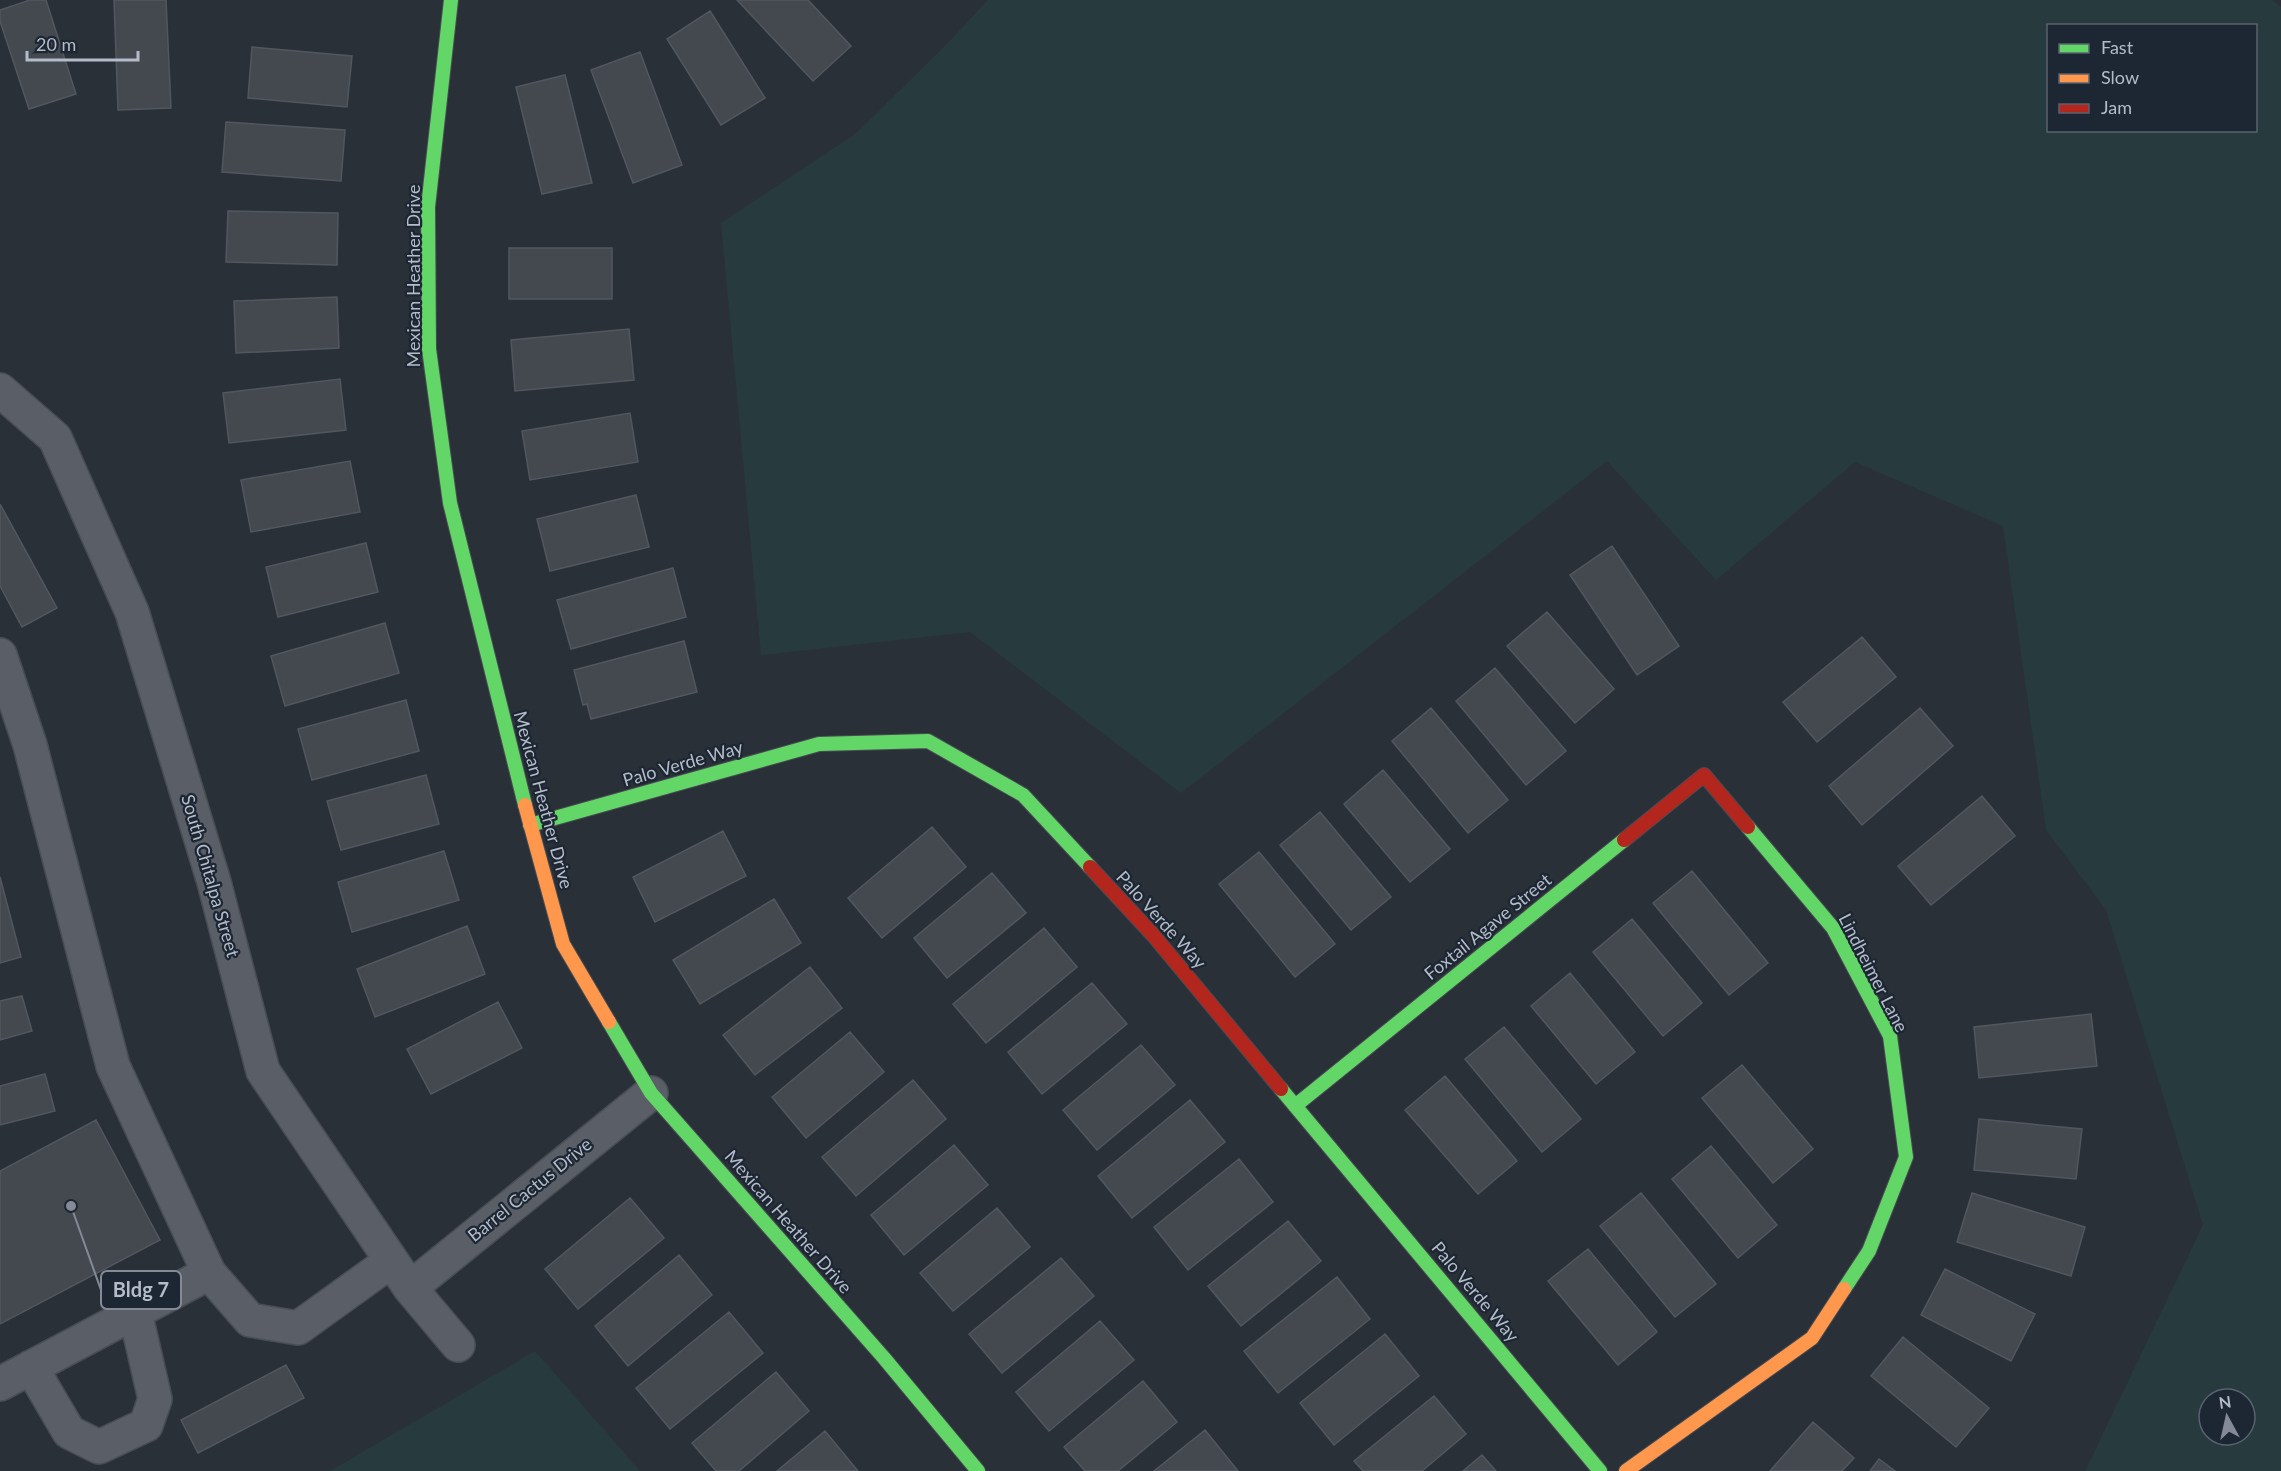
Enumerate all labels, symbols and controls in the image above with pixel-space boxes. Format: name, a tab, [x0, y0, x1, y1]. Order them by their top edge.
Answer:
scale bar	[27, 24, 138, 62]
legend	[2047, 24, 2257, 132]
text: 20 m	[36, 33, 76, 55]
text: Fast	[2101, 36, 2134, 58]
text: Slow	[2101, 66, 2139, 88]
text: Jam	[2101, 96, 2132, 118]
street label: Mexican Heather Drive	[402, 185, 424, 367]
street label: Mexican Heather Drive	[510, 709, 578, 891]
street label: Palo Verde Way	[620, 735, 746, 791]
street label: South Chitalpa Street	[177, 792, 245, 960]
street label: Palo Verde Way	[1112, 866, 1212, 973]
street label: Foxtail Agave Street	[1419, 868, 1556, 984]
street label: Lindheimer Lane	[1834, 909, 1913, 1036]
street label: Barrel Cactus Drive	[463, 1133, 596, 1246]
street label: Mexican Heather Drive	[720, 1145, 857, 1298]
street label: Palo Verde Way	[1427, 1237, 1525, 1346]
callout: Bldg 7	[101, 1271, 181, 1309]
text: Bldg 7	[113, 1277, 169, 1301]
north arrow	[2197, 1387, 2257, 1447]
text: N	[2217, 1391, 2232, 1412]

